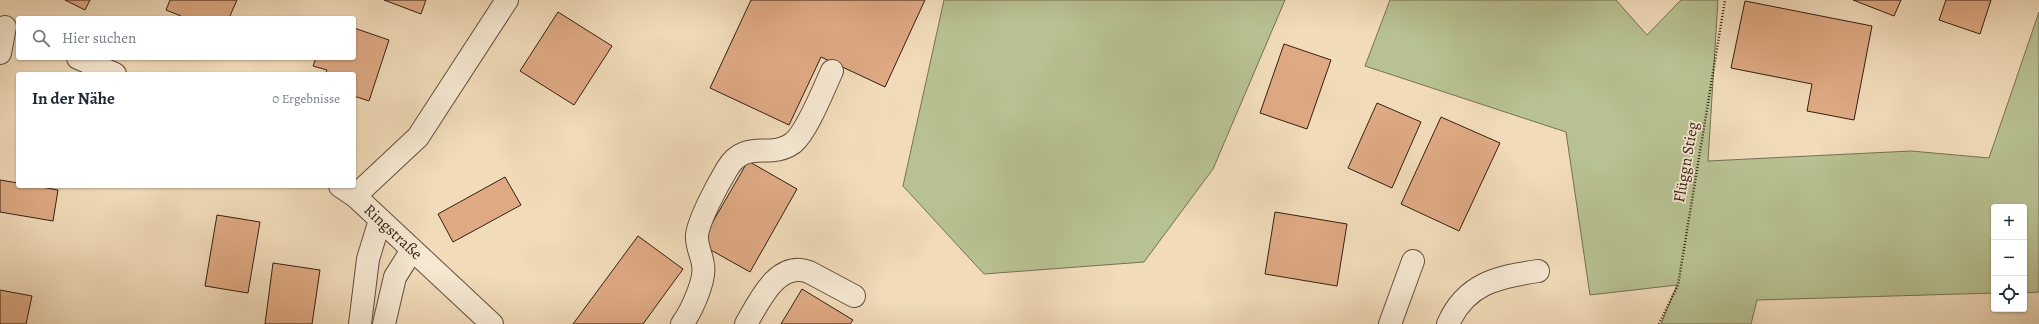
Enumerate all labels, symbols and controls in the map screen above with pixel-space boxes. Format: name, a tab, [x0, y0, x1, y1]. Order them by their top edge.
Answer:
search box	[16, 16, 356, 60]
icon: search	[30, 27, 52, 49]
text: Hier suchen	[62, 28, 136, 48]
text: In der Nähe	[32, 87, 115, 110]
text: 0 Ergebnisse	[272, 90, 340, 107]
street label: Flüggn Stieg	[1668, 120, 1704, 204]
street label: Ringstraße	[359, 199, 427, 265]
map controls	[1991, 204, 2027, 312]
button: +	[1991, 204, 2027, 240]
button: −	[1991, 240, 2027, 276]
button: locate	[1991, 276, 2027, 312]

